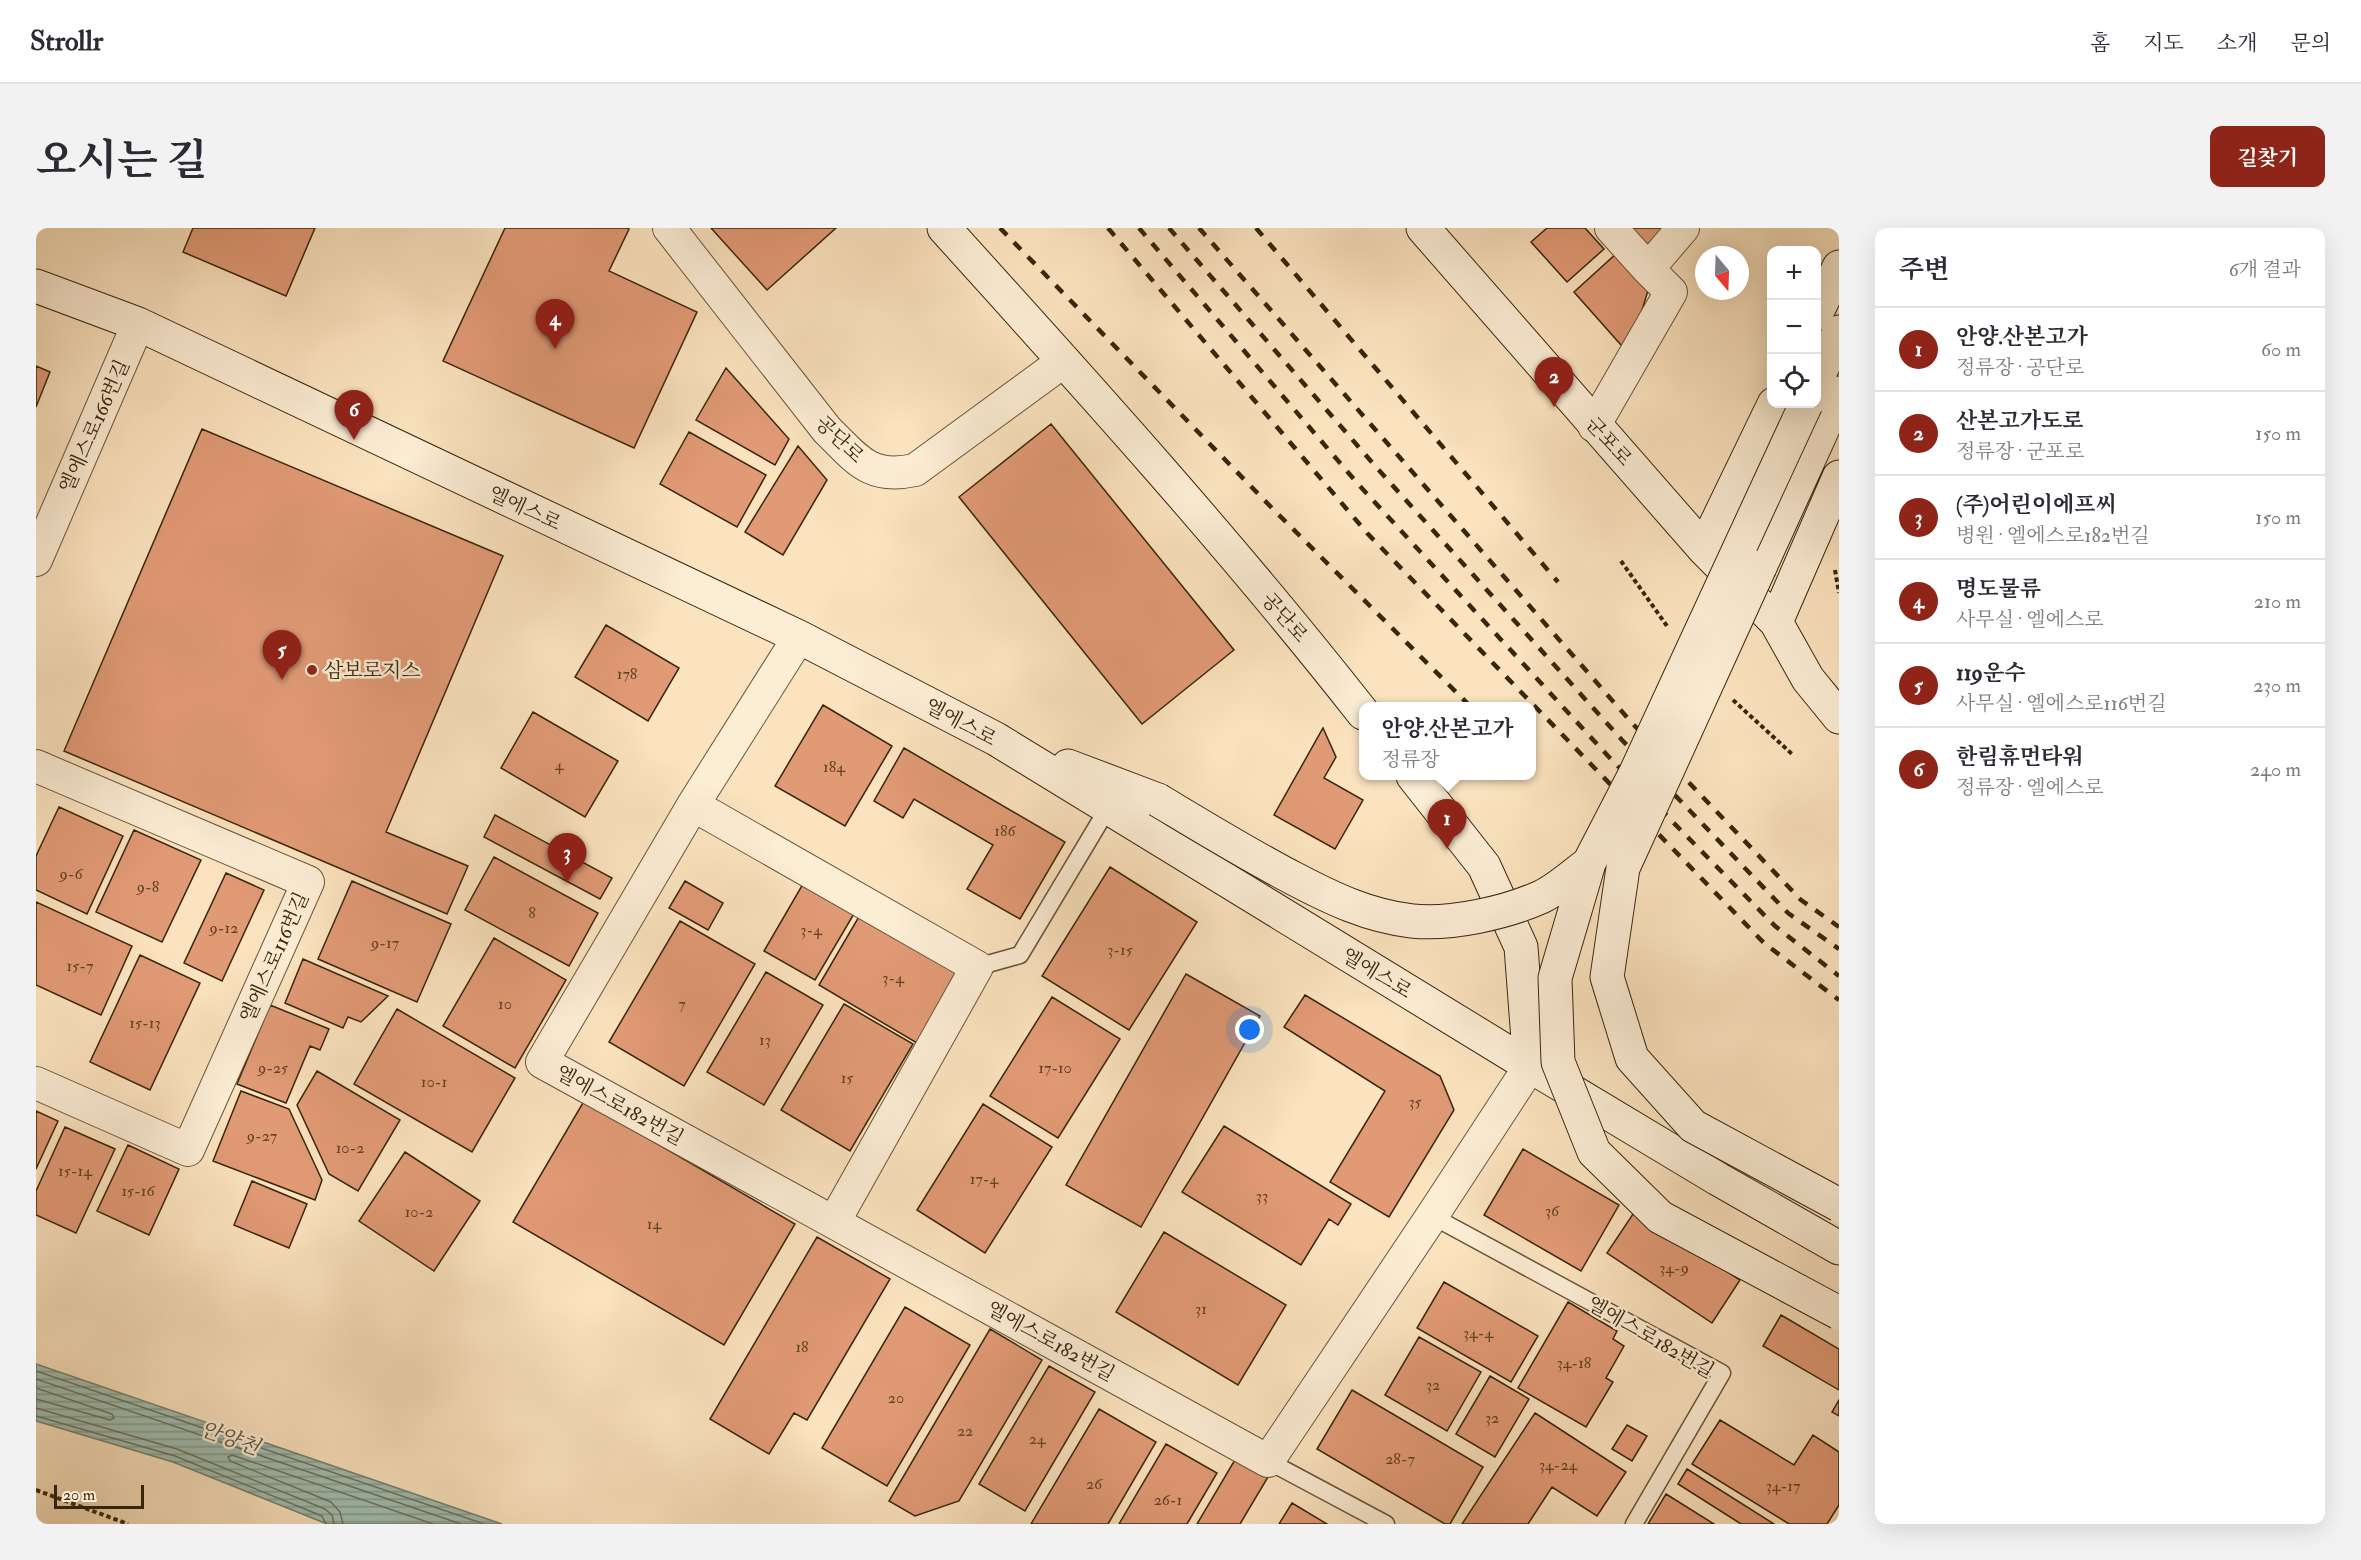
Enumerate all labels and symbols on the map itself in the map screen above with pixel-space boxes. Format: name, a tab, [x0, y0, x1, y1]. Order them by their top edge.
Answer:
north arrow	[1695, 246, 1749, 300]
pin: 4	[536, 300, 574, 349]
street label: 엘에스로166번길	[54, 356, 135, 497]
pin: 2	[1534, 358, 1574, 407]
pin: 6	[334, 390, 374, 440]
street label: 공단로	[810, 410, 869, 468]
street label: 군포로	[1580, 411, 1637, 471]
street label: 엘에스로	[484, 481, 565, 536]
street label: 공단로	[1256, 587, 1313, 647]
pin: 5	[262, 630, 302, 680]
place label: 삼보로지스	[324, 658, 421, 683]
marker: 삼보로지스	[305, 663, 319, 677]
house number: 178	[617, 664, 638, 684]
street label: 엘에스로	[921, 693, 1001, 752]
house number: 4	[555, 755, 565, 775]
house number: 184	[823, 757, 846, 777]
pin: 1	[1428, 800, 1466, 849]
house number: 186	[994, 821, 1017, 841]
pin: 3	[548, 834, 586, 883]
house number: 9-6	[58, 864, 83, 884]
house number: 9-8	[136, 877, 160, 897]
street label: 엘에스로116번길	[235, 888, 314, 1026]
house number: 8	[528, 903, 536, 923]
house number: 9-12	[209, 918, 238, 938]
house number: 3-4	[800, 920, 823, 940]
house number: 9-17	[370, 933, 400, 953]
house number: 3-15	[1107, 940, 1133, 960]
street label: 엘에스로	[1337, 943, 1416, 1004]
house number: 15-7	[67, 956, 94, 976]
house number: 3-4	[882, 968, 905, 988]
house number: 10	[498, 994, 512, 1014]
house number: 7	[678, 994, 686, 1014]
house number: 15-13	[129, 1013, 161, 1033]
your location	[1235, 1015, 1264, 1044]
house number: 13	[759, 1030, 771, 1050]
house number: 9-25	[257, 1058, 288, 1078]
house number: 17-10	[1038, 1058, 1072, 1078]
street label: 엘에스로182번길	[551, 1060, 688, 1151]
house number: 15	[841, 1068, 853, 1088]
house number: 10-1	[421, 1072, 447, 1092]
house number: 35	[1408, 1092, 1422, 1112]
house number: 9-27	[246, 1126, 278, 1146]
house number: 10-2	[336, 1138, 364, 1158]
house number: 15-14	[58, 1161, 93, 1181]
house number: 17-4	[970, 1169, 1000, 1189]
house number: 15-16	[121, 1181, 156, 1201]
house number: 33	[1256, 1186, 1268, 1206]
house number: 36	[1545, 1201, 1560, 1221]
house number: 10-2	[405, 1202, 433, 1222]
house number: 14	[647, 1214, 663, 1234]
house number: 34-9	[1659, 1258, 1689, 1278]
street label: 엘에스로182번길	[1583, 1291, 1719, 1384]
street label: 엘에스로182번길	[982, 1296, 1119, 1387]
house number: 31	[1195, 1299, 1207, 1319]
house number: 34-4	[1463, 1323, 1494, 1343]
house number: 18	[795, 1337, 809, 1357]
house number: 34-18	[1557, 1353, 1592, 1373]
house number: 32	[1426, 1375, 1440, 1395]
house number: 20	[888, 1388, 904, 1408]
house number: 32	[1485, 1408, 1499, 1428]
water label: 안양천	[197, 1415, 265, 1462]
house number: 22	[957, 1421, 973, 1441]
house number: 24	[1029, 1429, 1047, 1449]
house number: 28-7	[1385, 1449, 1416, 1469]
house number: 34-24	[1539, 1455, 1578, 1475]
house number: 26	[1086, 1474, 1103, 1494]
house number: 34-17	[1766, 1476, 1801, 1496]
scale bar	[54, 1482, 144, 1510]
house number: 26-1	[1154, 1490, 1182, 1510]

